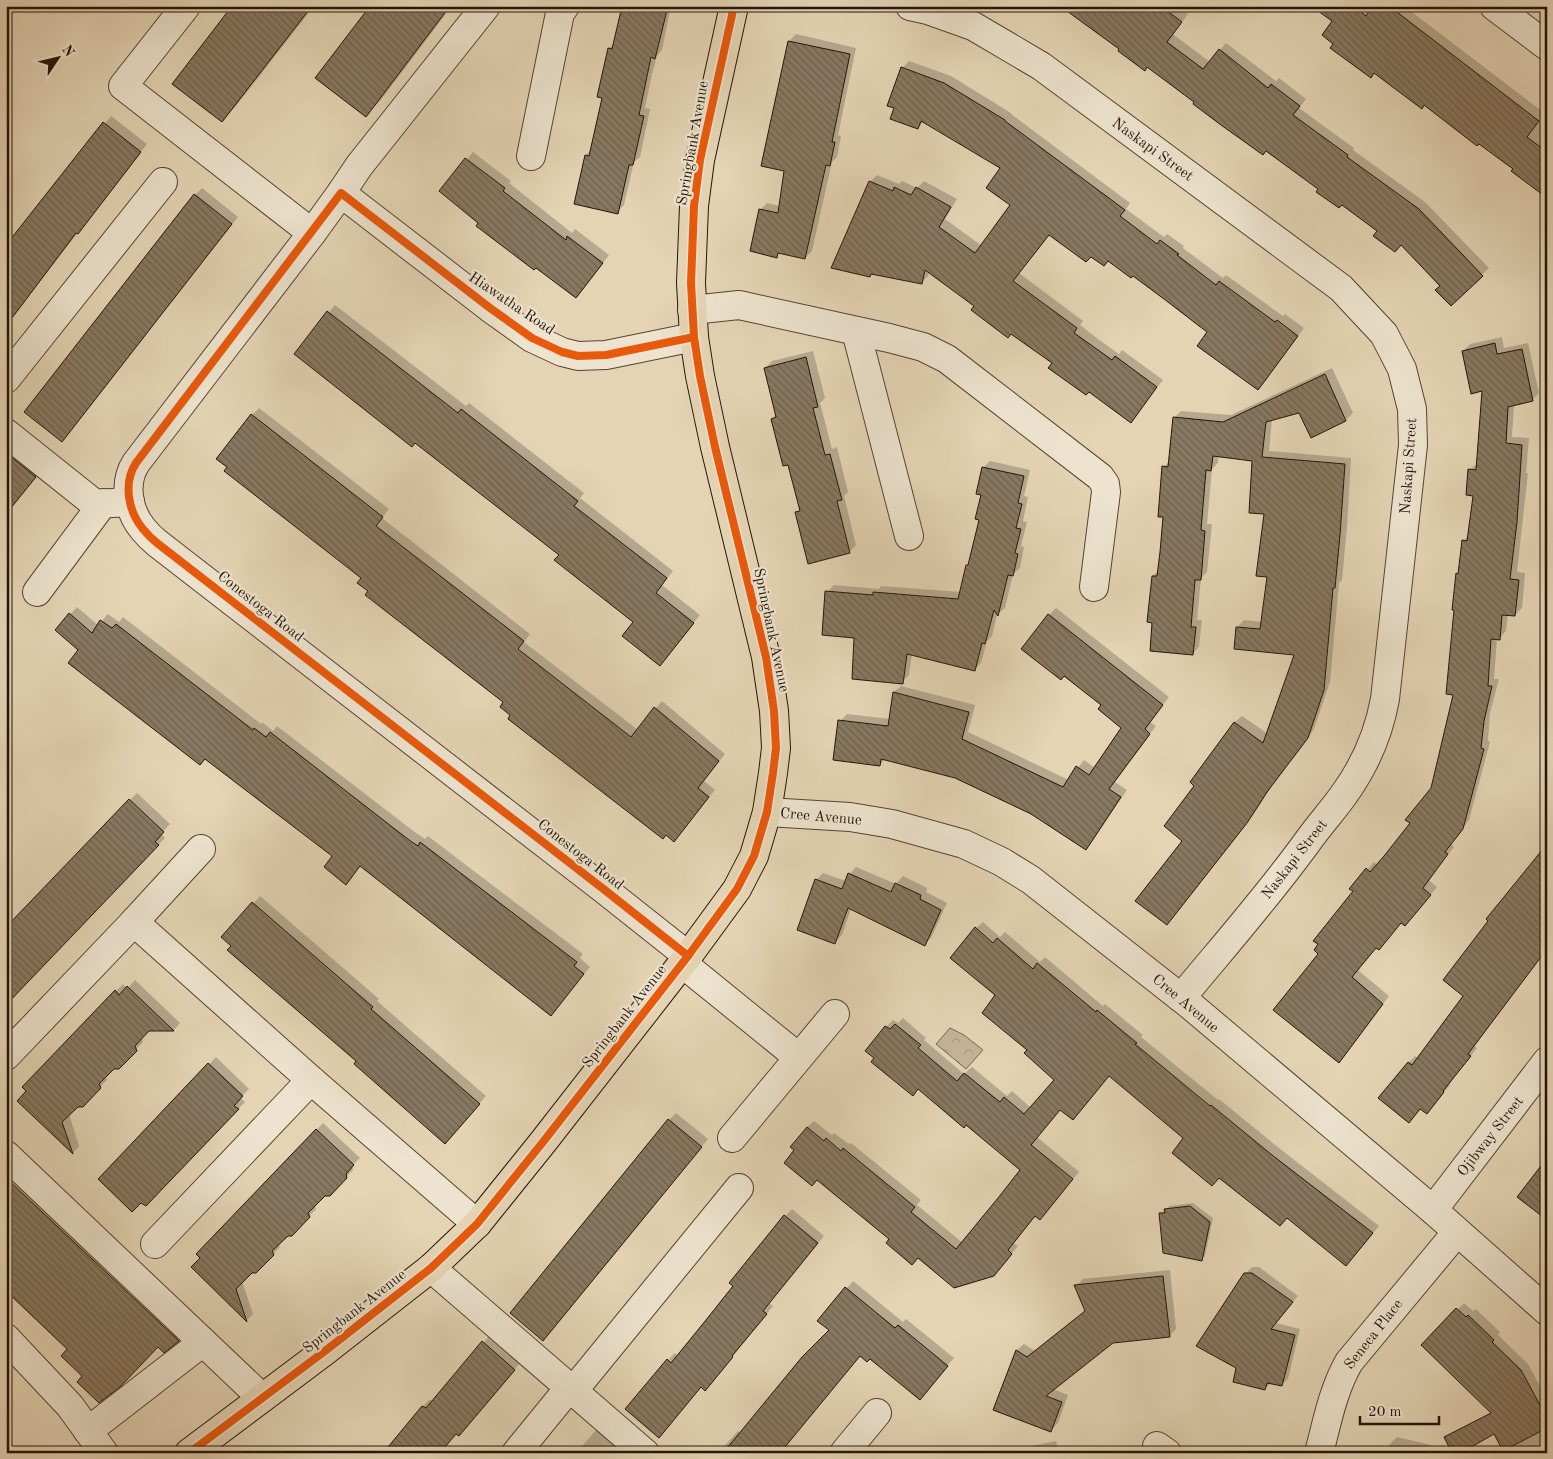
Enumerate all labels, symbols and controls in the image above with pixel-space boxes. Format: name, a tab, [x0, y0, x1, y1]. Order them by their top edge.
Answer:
north arrow	[32, 32, 82, 82]
text: N	[59, 43, 77, 60]
street label: Springbank Avenue	[675, 80, 712, 207]
street label: Naskapi Street	[1109, 116, 1196, 185]
street label: Hiawatha Road	[466, 270, 557, 338]
street label: Naskapi Street	[1399, 417, 1420, 515]
street label: Springbank Avenue	[750, 567, 791, 694]
street label: Conestoga Road	[214, 569, 306, 645]
street label: Cree Avenue	[779, 806, 862, 829]
street label: Conestoga Road	[534, 817, 626, 893]
street label: Naskapi Street	[1260, 817, 1331, 903]
street label: Springbank Avenue	[580, 962, 670, 1071]
street label: Cree Avenue	[1149, 972, 1221, 1036]
street label: Ojibway Street	[1455, 1094, 1527, 1180]
street label: Springbank Avenue	[301, 1267, 409, 1357]
street label: Seneca Place	[1342, 1297, 1406, 1373]
scale bar	[1360, 1394, 1439, 1426]
text: 20 m	[1368, 1405, 1402, 1420]

